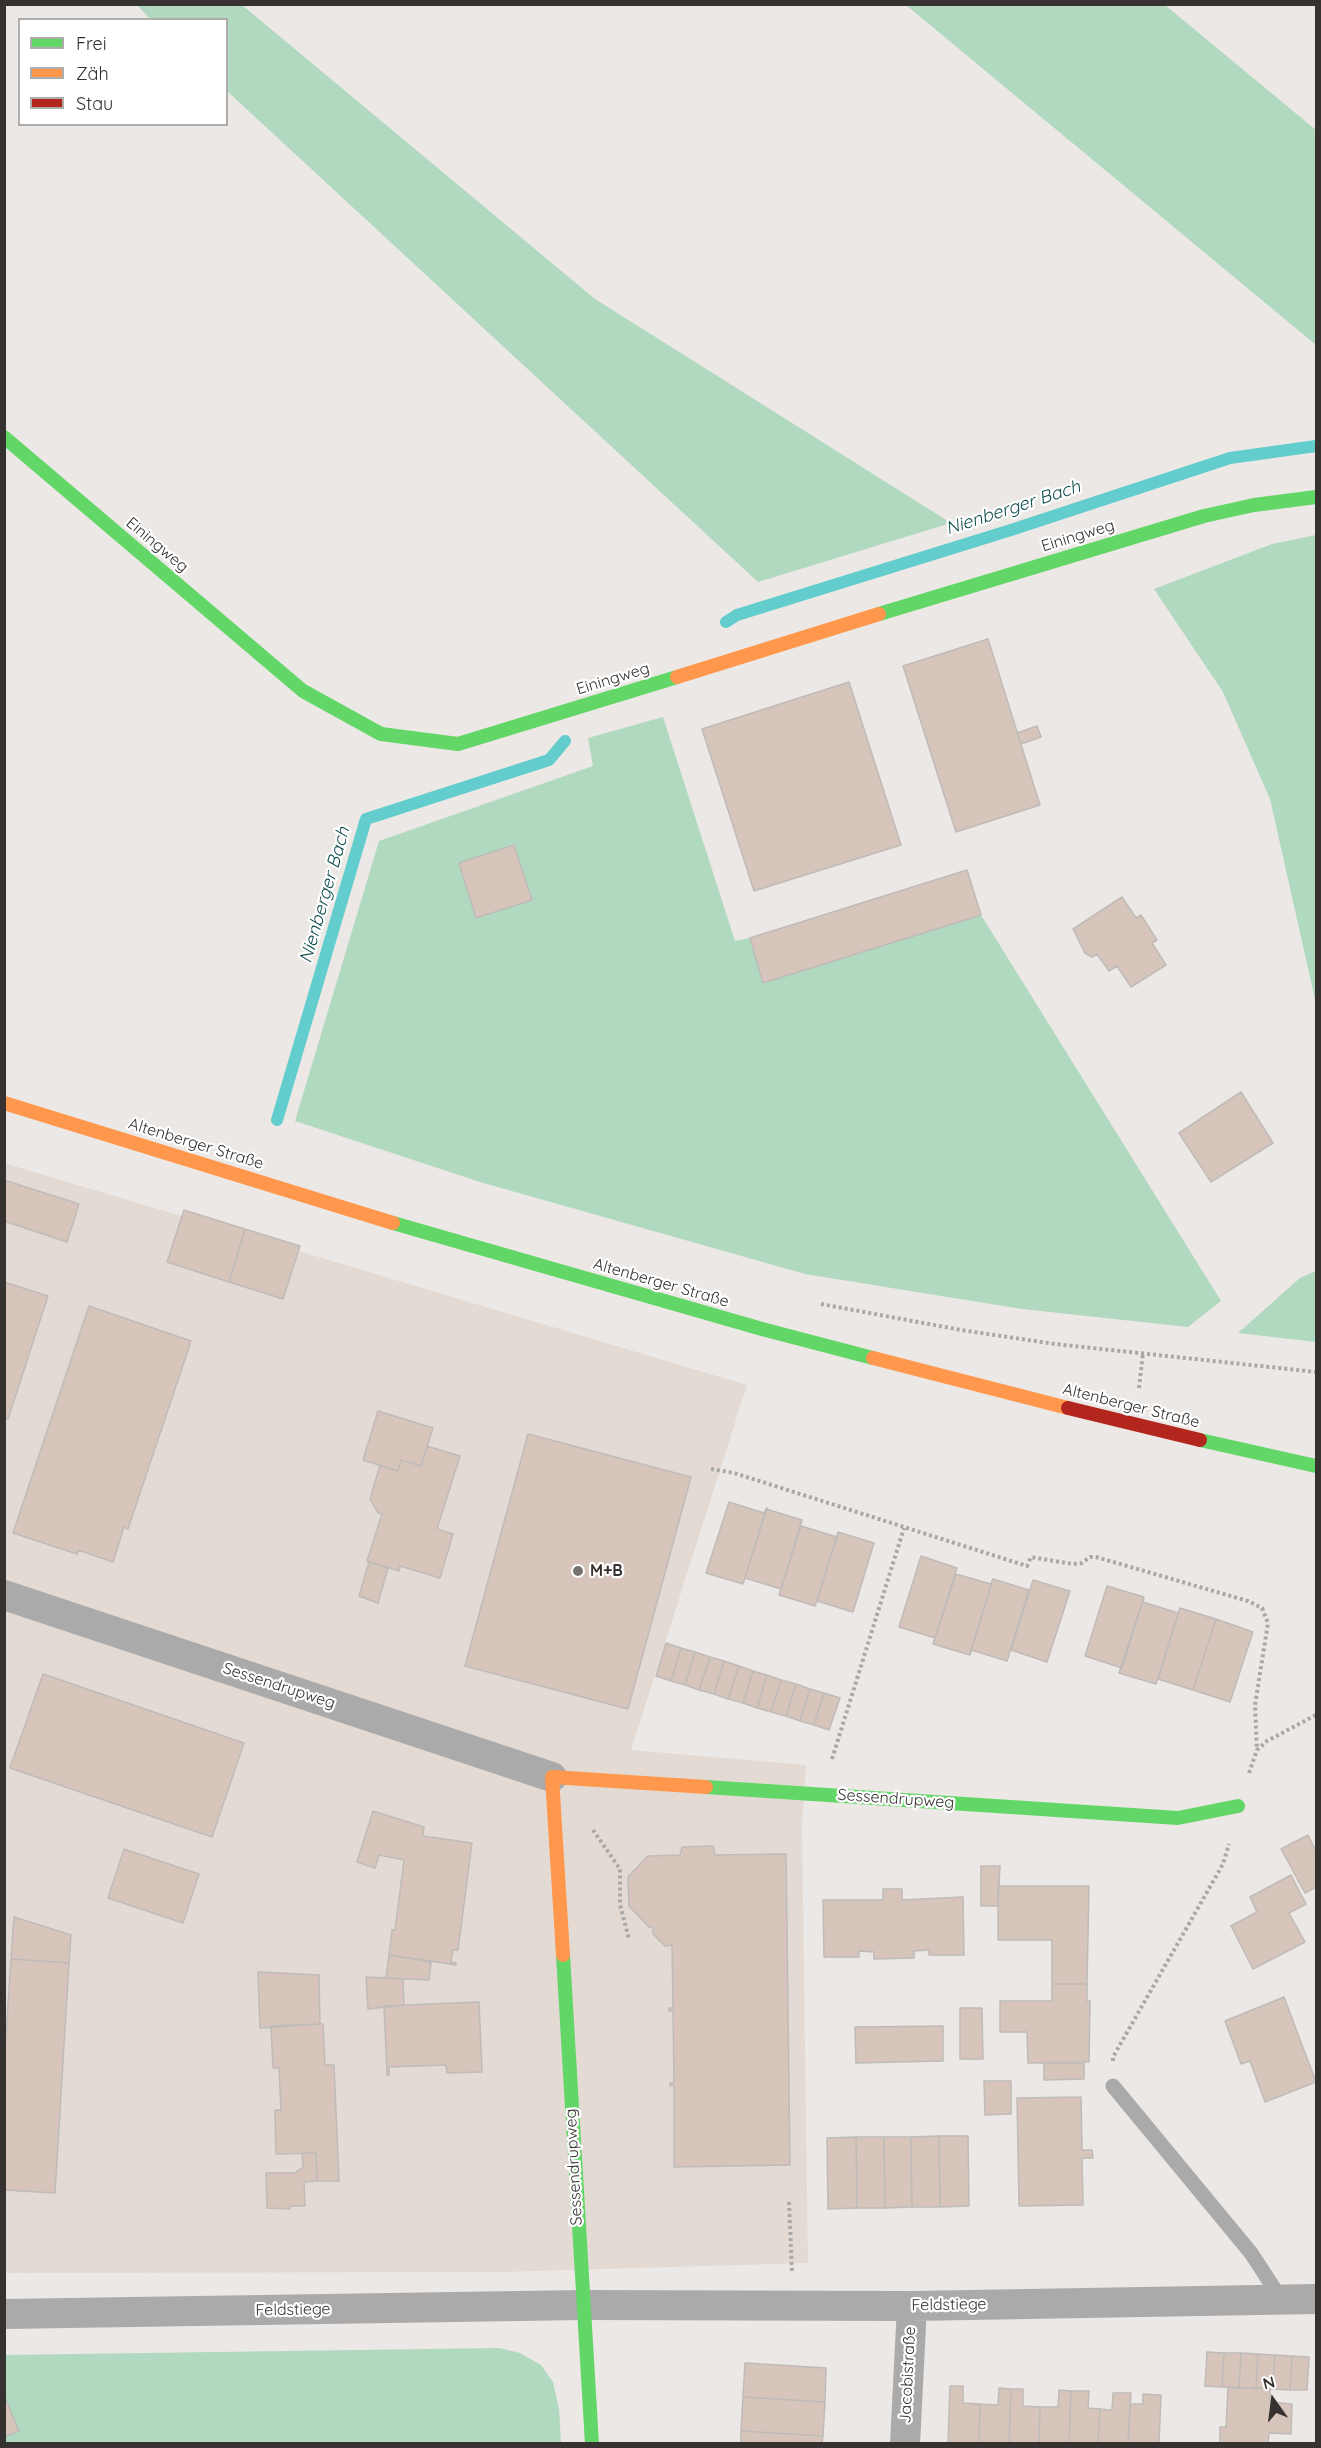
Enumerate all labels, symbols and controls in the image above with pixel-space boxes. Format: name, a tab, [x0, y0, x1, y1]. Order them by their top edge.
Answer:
legend	[18, 18, 228, 126]
text: Frei	[76, 32, 107, 55]
text: Zäh	[76, 62, 109, 85]
text: Stau	[76, 92, 113, 115]
water label: Nienberger Bach	[943, 476, 1083, 540]
street label: Einingweg	[122, 513, 192, 577]
street label: Einingweg	[1039, 516, 1117, 556]
street label: Einingweg	[574, 659, 652, 699]
water label: Nienberger Bach	[295, 825, 355, 965]
street label: Altenberger Straße	[126, 1114, 266, 1174]
street label: Altenberger Straße	[591, 1254, 731, 1312]
street label: Altenberger Straße	[1061, 1380, 1201, 1432]
place label: M+B	[590, 1561, 623, 1581]
marker: M+B	[571, 1564, 585, 1578]
street label: Sessendrupweg	[220, 1659, 338, 1713]
street label: Sessendrupweg	[837, 1785, 955, 1813]
street label: Sessendrupweg	[561, 2108, 587, 2226]
street label: Feldstiege	[911, 2295, 987, 2315]
street label: Feldstiege	[255, 2300, 331, 2320]
street label: Jacobistraße	[896, 2326, 920, 2424]
north arrow	[1243, 2370, 1303, 2430]
text: N	[1261, 2371, 1277, 2394]

